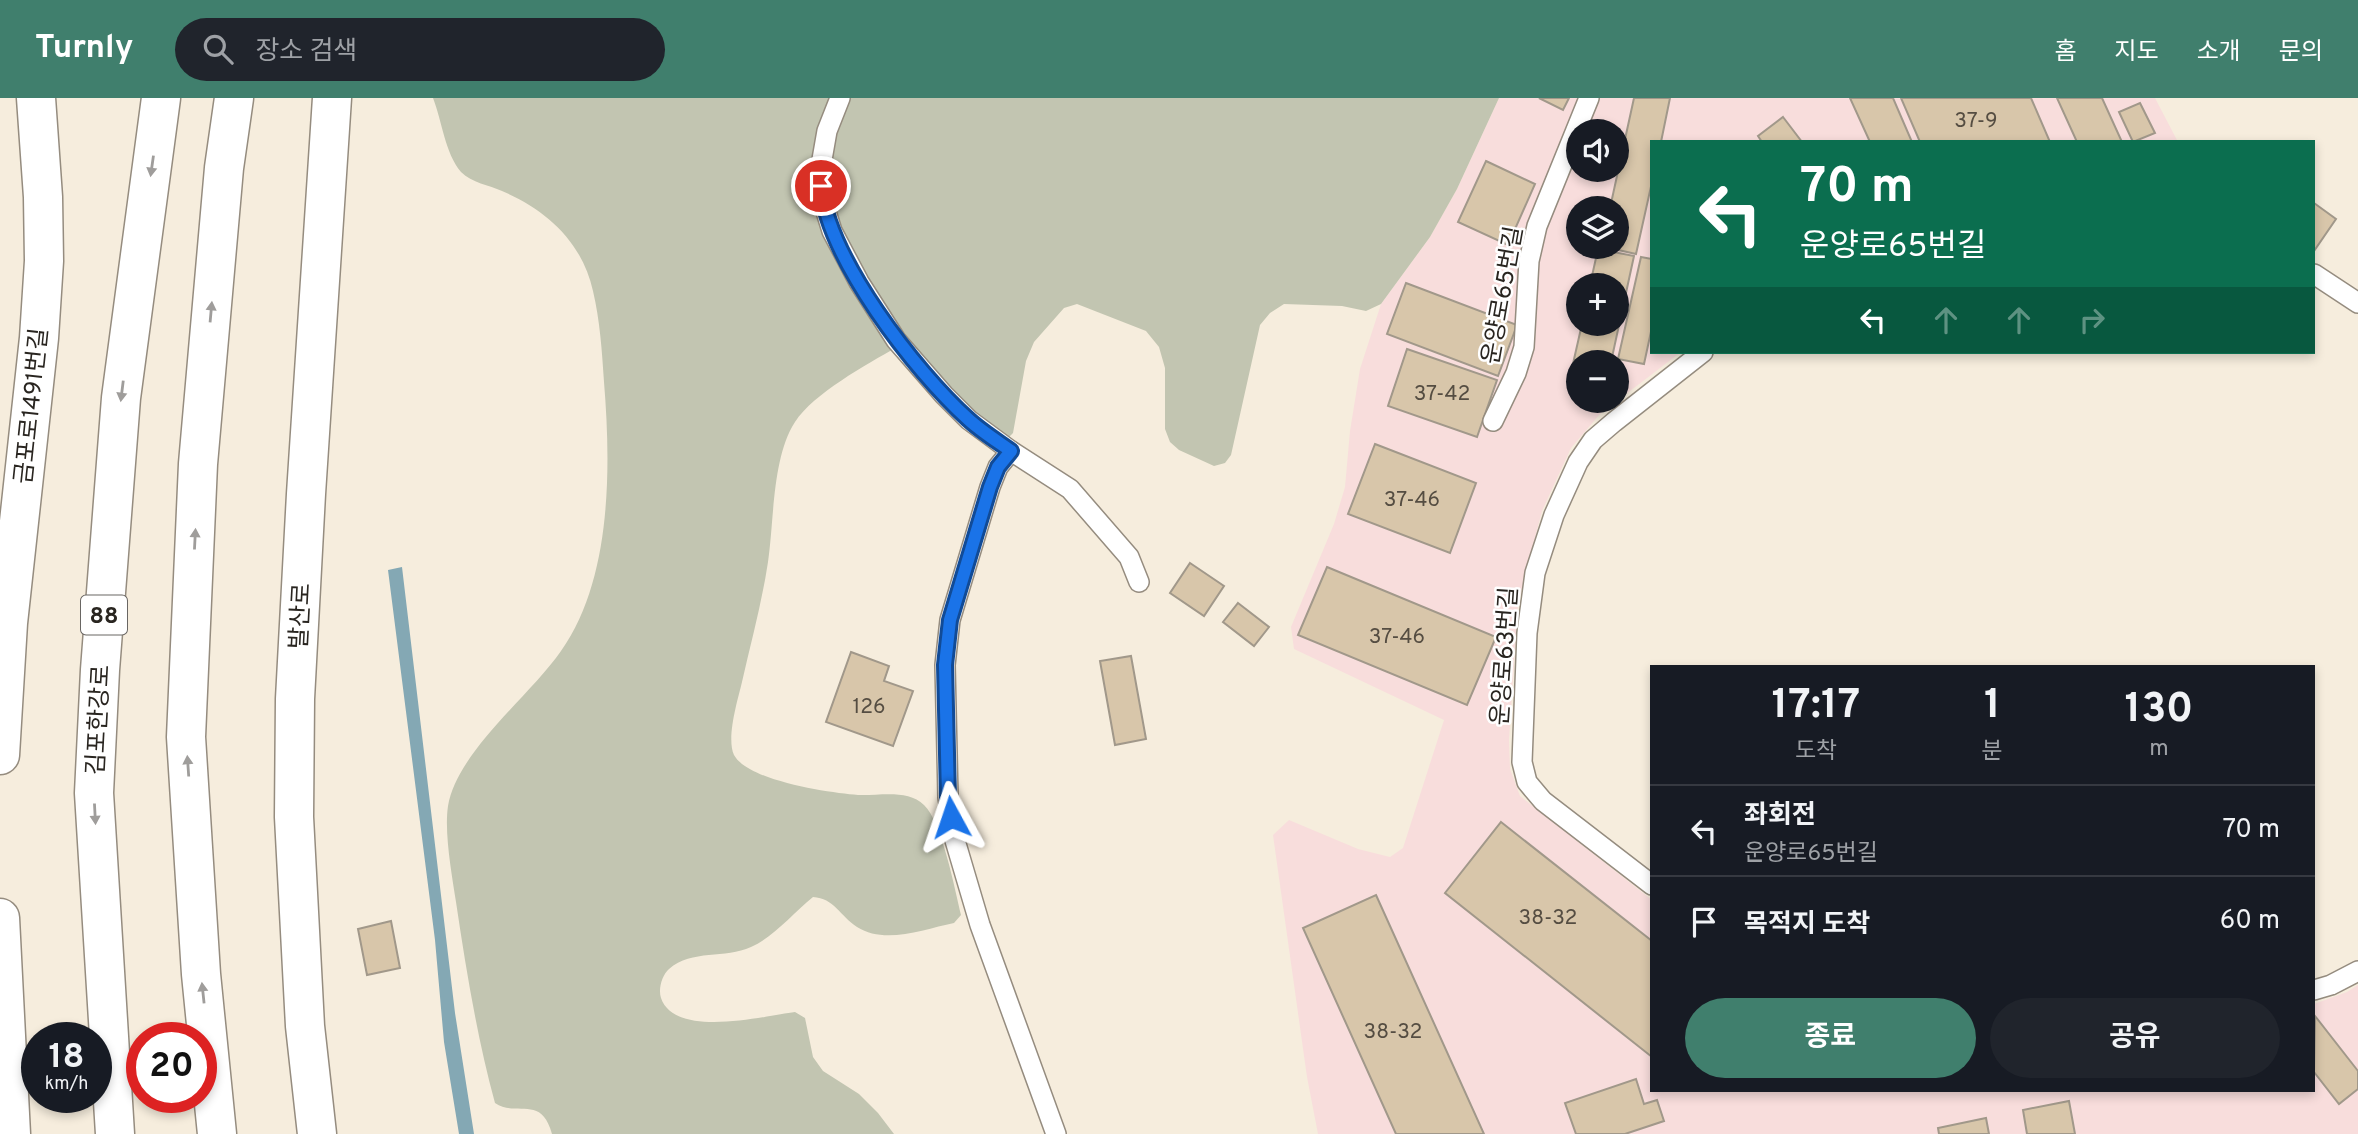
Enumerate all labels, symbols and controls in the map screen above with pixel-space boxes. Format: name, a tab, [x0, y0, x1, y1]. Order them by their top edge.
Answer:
search box	[175, 18, 665, 81]
text: Turnly	[35, 28, 133, 70]
icon: search	[199, 30, 237, 68]
text: 장소 검색	[255, 36, 357, 69]
text: 홈	[2054, 38, 2076, 68]
text: 지도	[2114, 38, 2159, 68]
text: 소개	[2197, 38, 2241, 68]
text: 문의	[2279, 38, 2323, 68]
house number: 37-9	[1954, 108, 1998, 135]
map controls	[1566, 119, 1629, 413]
button: sound	[1566, 119, 1629, 182]
one-way arrow	[146, 155, 157, 177]
pin	[791, 156, 851, 216]
text: 70 m	[1800, 158, 1914, 220]
icon: arrive	[802, 167, 840, 205]
icon: left	[1685, 168, 1776, 259]
button: layers	[1566, 196, 1629, 259]
street label: 운양로65번길	[1477, 224, 1531, 367]
text: 운양로65번길	[1800, 228, 1986, 268]
button: +	[1566, 273, 1629, 336]
one-way arrow	[206, 301, 217, 323]
icon: left	[1854, 301, 1892, 339]
icon: ahead	[1927, 301, 1965, 339]
icon: ahead	[2000, 301, 2038, 339]
icon: right	[2073, 301, 2111, 339]
street label: 금포로1491번길	[10, 327, 56, 486]
button: −	[1566, 350, 1629, 413]
one-way arrow	[116, 380, 127, 402]
house number: 37-42	[1414, 381, 1470, 408]
house number: 37-46	[1384, 487, 1440, 514]
one-way arrow	[189, 527, 200, 549]
street label: 발산로	[285, 582, 319, 650]
street label: 운양로63번길	[1486, 586, 1526, 727]
road number: 88	[81, 596, 127, 635]
house number: 37-46	[1369, 624, 1425, 651]
street label: 김포한강로	[82, 664, 118, 776]
text: 17:17	[1772, 680, 1860, 733]
text: 1	[1984, 680, 2001, 733]
text: 130	[2125, 684, 2193, 737]
house number: 126	[852, 694, 886, 721]
text: m	[2149, 735, 2169, 764]
text: 도착	[1795, 738, 1837, 767]
text: 분	[1982, 738, 2003, 767]
one-way arrow	[182, 755, 193, 777]
position arrow	[914, 780, 988, 854]
text: 좌회전	[1744, 800, 1816, 833]
one-way arrow	[89, 803, 100, 825]
icon: left	[1685, 812, 1723, 850]
text: 70 m	[2222, 814, 2280, 847]
text: 운양로65번길	[1744, 840, 1878, 869]
icon: arrive	[1685, 903, 1723, 941]
house number: 38-32	[1519, 905, 1577, 932]
text: 60 m	[2220, 905, 2280, 938]
text: 목적지 도착	[1744, 909, 1870, 942]
one-way arrow	[197, 982, 208, 1004]
button: 종료	[1685, 998, 1976, 1078]
button: 공유	[1990, 998, 2280, 1078]
house number: 38-32	[1364, 1019, 1422, 1046]
speed limit sign: 20	[126, 1022, 217, 1113]
text: 18	[48, 1036, 85, 1080]
text: km/h	[45, 1073, 88, 1096]

